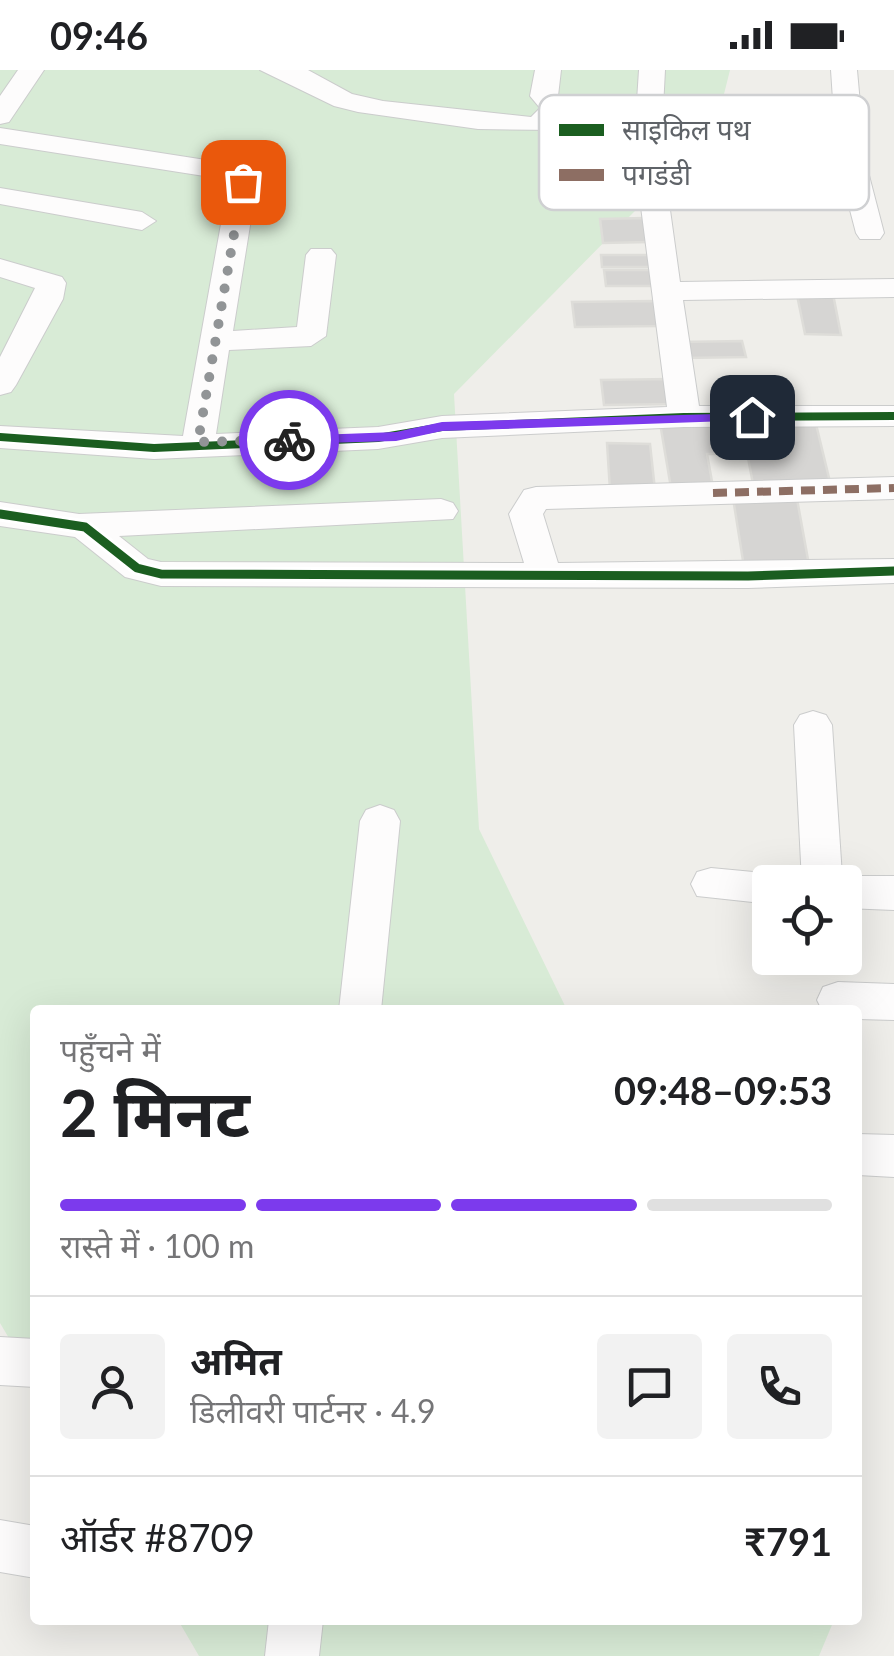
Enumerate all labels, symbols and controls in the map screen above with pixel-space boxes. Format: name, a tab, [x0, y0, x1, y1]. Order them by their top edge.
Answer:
text: 09:46	[50, 12, 148, 58]
legend	[539, 95, 869, 210]
text: साइकिल पथ	[622, 112, 752, 146]
pin	[201, 140, 286, 225]
icon: bag	[216, 155, 271, 210]
text: पगडंडी	[622, 157, 692, 191]
pin	[710, 375, 795, 460]
courier	[239, 390, 339, 490]
icon: home	[725, 390, 780, 445]
icon: bike	[262, 413, 317, 468]
map controls	[752, 865, 862, 975]
button: locate	[752, 865, 862, 975]
text: पहुँचने में	[60, 1030, 161, 1069]
text: 09:48–09:53	[614, 1067, 832, 1113]
text: 2 मिनट	[60, 1073, 250, 1151]
text: रास्ते में · 100 m	[60, 1226, 254, 1265]
button: person	[60, 1334, 165, 1439]
button: chat	[597, 1334, 702, 1439]
button: phone	[727, 1334, 832, 1439]
text: अमित	[190, 1337, 282, 1383]
text: डिलीवरी पार्टनर · 4.9	[190, 1391, 436, 1430]
text: ऑर्डर #8709	[60, 1514, 255, 1560]
text: ₹791	[744, 1518, 832, 1564]

